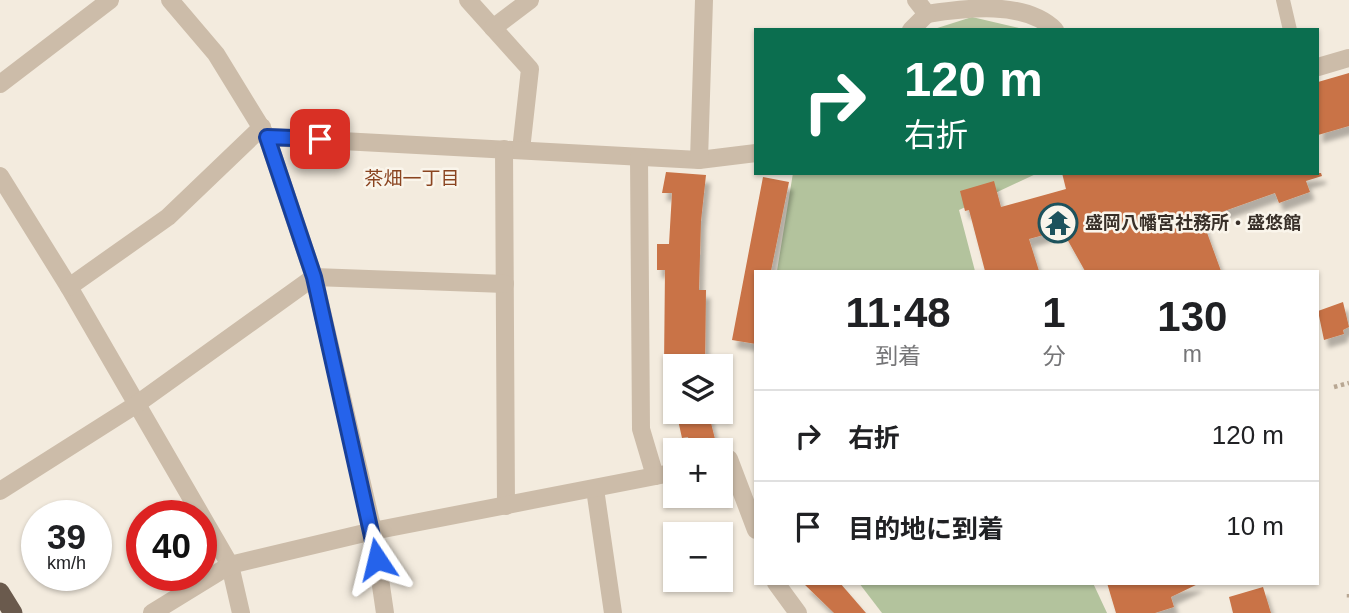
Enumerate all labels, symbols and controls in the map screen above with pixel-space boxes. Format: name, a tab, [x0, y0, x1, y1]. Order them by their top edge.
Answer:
text: 120 m	[904, 52, 1043, 106]
icon: right	[789, 56, 880, 147]
pin	[290, 109, 350, 169]
text: 右折	[904, 117, 968, 153]
icon: arrive	[301, 120, 339, 158]
district label: 茶畑一丁目	[364, 168, 460, 189]
temple icon: 盛岡八幡宮社務所・盛悠館	[1037, 202, 1079, 244]
place label: 盛岡八幡宮社務所・盛悠館	[1085, 213, 1301, 233]
text: 11:48	[846, 289, 951, 336]
text: 1	[1042, 289, 1066, 336]
text: 130	[1157, 293, 1227, 340]
text: m	[1183, 341, 1202, 367]
text: 到着	[875, 343, 921, 369]
text: 分	[1043, 343, 1066, 369]
map controls	[663, 354, 733, 592]
button: layers	[663, 354, 733, 424]
icon: right	[789, 417, 827, 455]
text: 120 m	[1212, 420, 1284, 450]
text: 右折	[848, 423, 900, 453]
button: +	[663, 438, 733, 508]
speed limit sign: 40	[126, 500, 217, 591]
icon: arrive	[789, 508, 827, 546]
text: 10 m	[1226, 511, 1284, 541]
text: 目的地に到着	[848, 514, 1004, 544]
text: 39	[47, 517, 86, 556]
position arrow	[340, 522, 414, 596]
button: −	[663, 522, 733, 592]
text: km/h	[47, 553, 86, 573]

